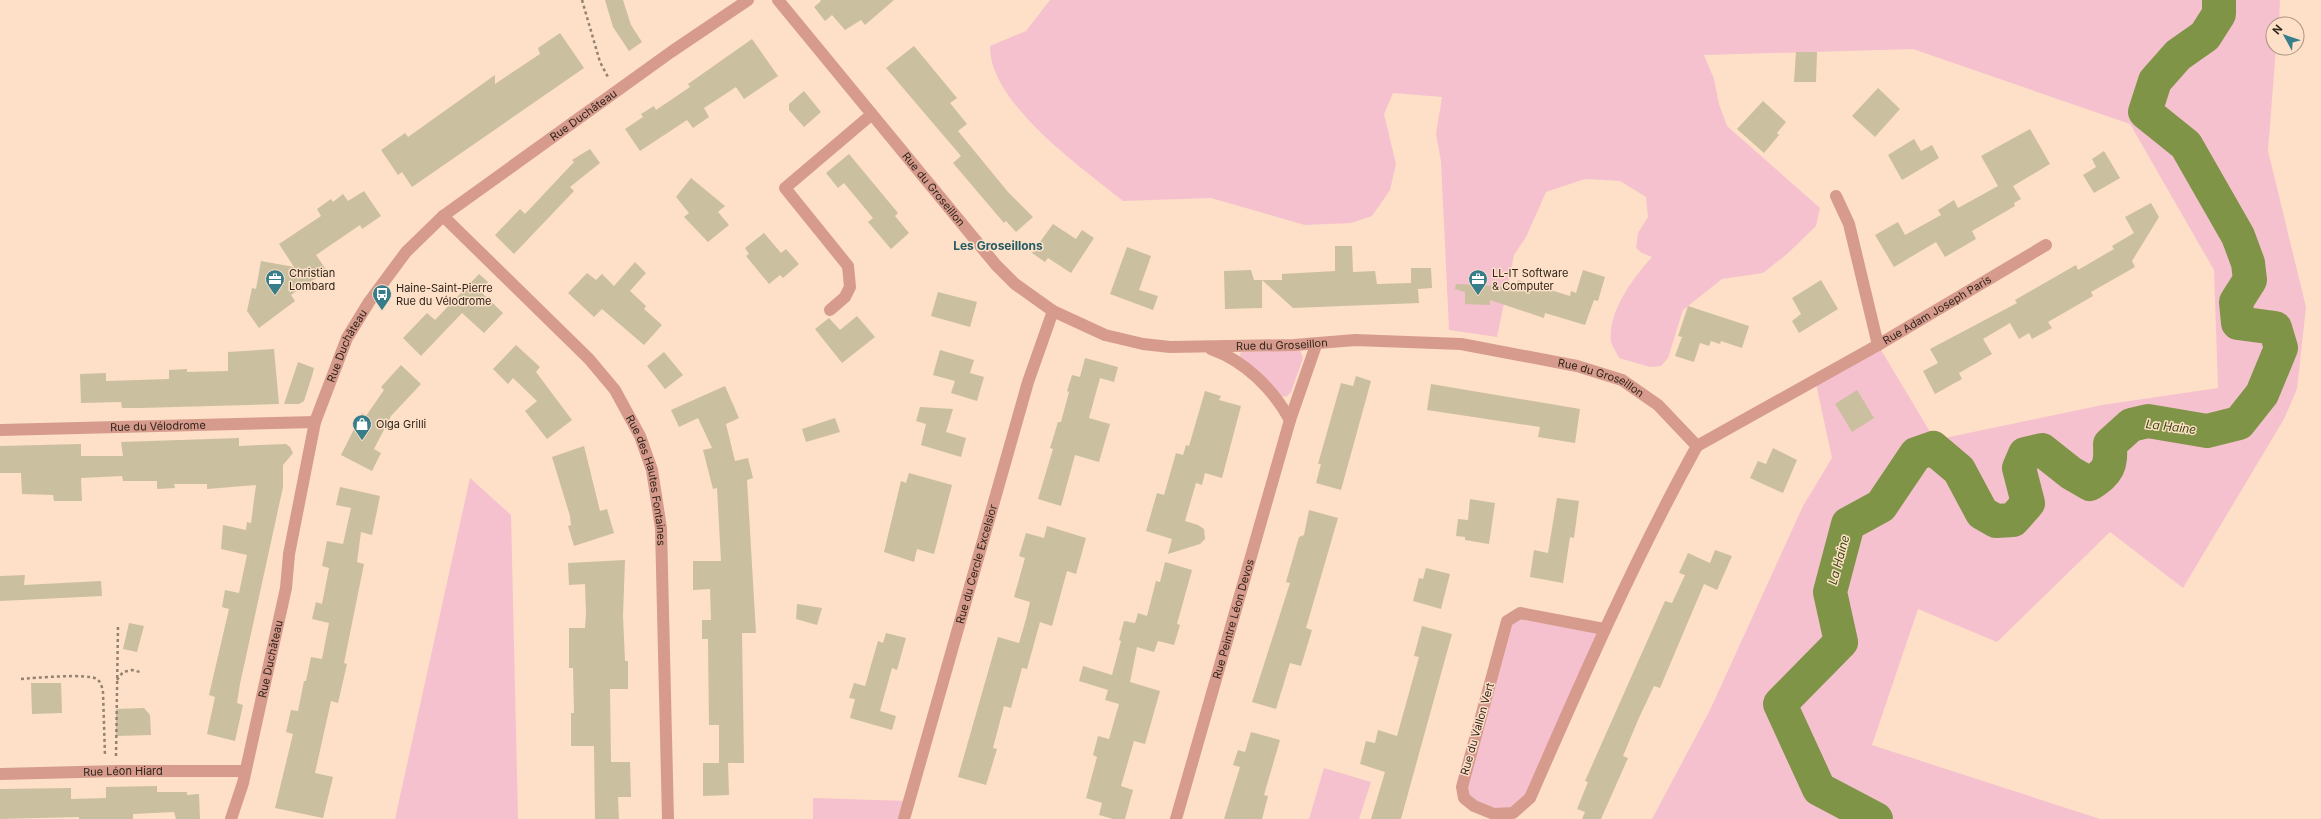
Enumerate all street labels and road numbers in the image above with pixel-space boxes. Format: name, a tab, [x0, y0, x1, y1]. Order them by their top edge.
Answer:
street label: Rue Duchâteau	[547, 86, 620, 144]
street label: Rue du Groseillon	[899, 149, 968, 229]
street label: Rue Adam Joseph Paris	[1880, 272, 1994, 348]
street label: Rue Duchâteau	[324, 307, 370, 384]
street label: Rue du Groseillon	[1236, 335, 1328, 353]
street label: Rue du Groseillon	[1557, 356, 1647, 400]
street label: Rue des Hautes Fontaines	[623, 413, 668, 546]
street label: Rue du Vélodrome	[110, 418, 206, 434]
street label: Rue du Cercle Excelsior	[953, 503, 1000, 625]
street label: Rue Peintre Léon Devos	[1209, 557, 1257, 681]
street label: Rue Duchâteau	[255, 619, 286, 699]
street label: Rue du Vallon Vert	[1457, 681, 1497, 777]
street label: Rue Léon Hiard	[83, 764, 163, 779]

